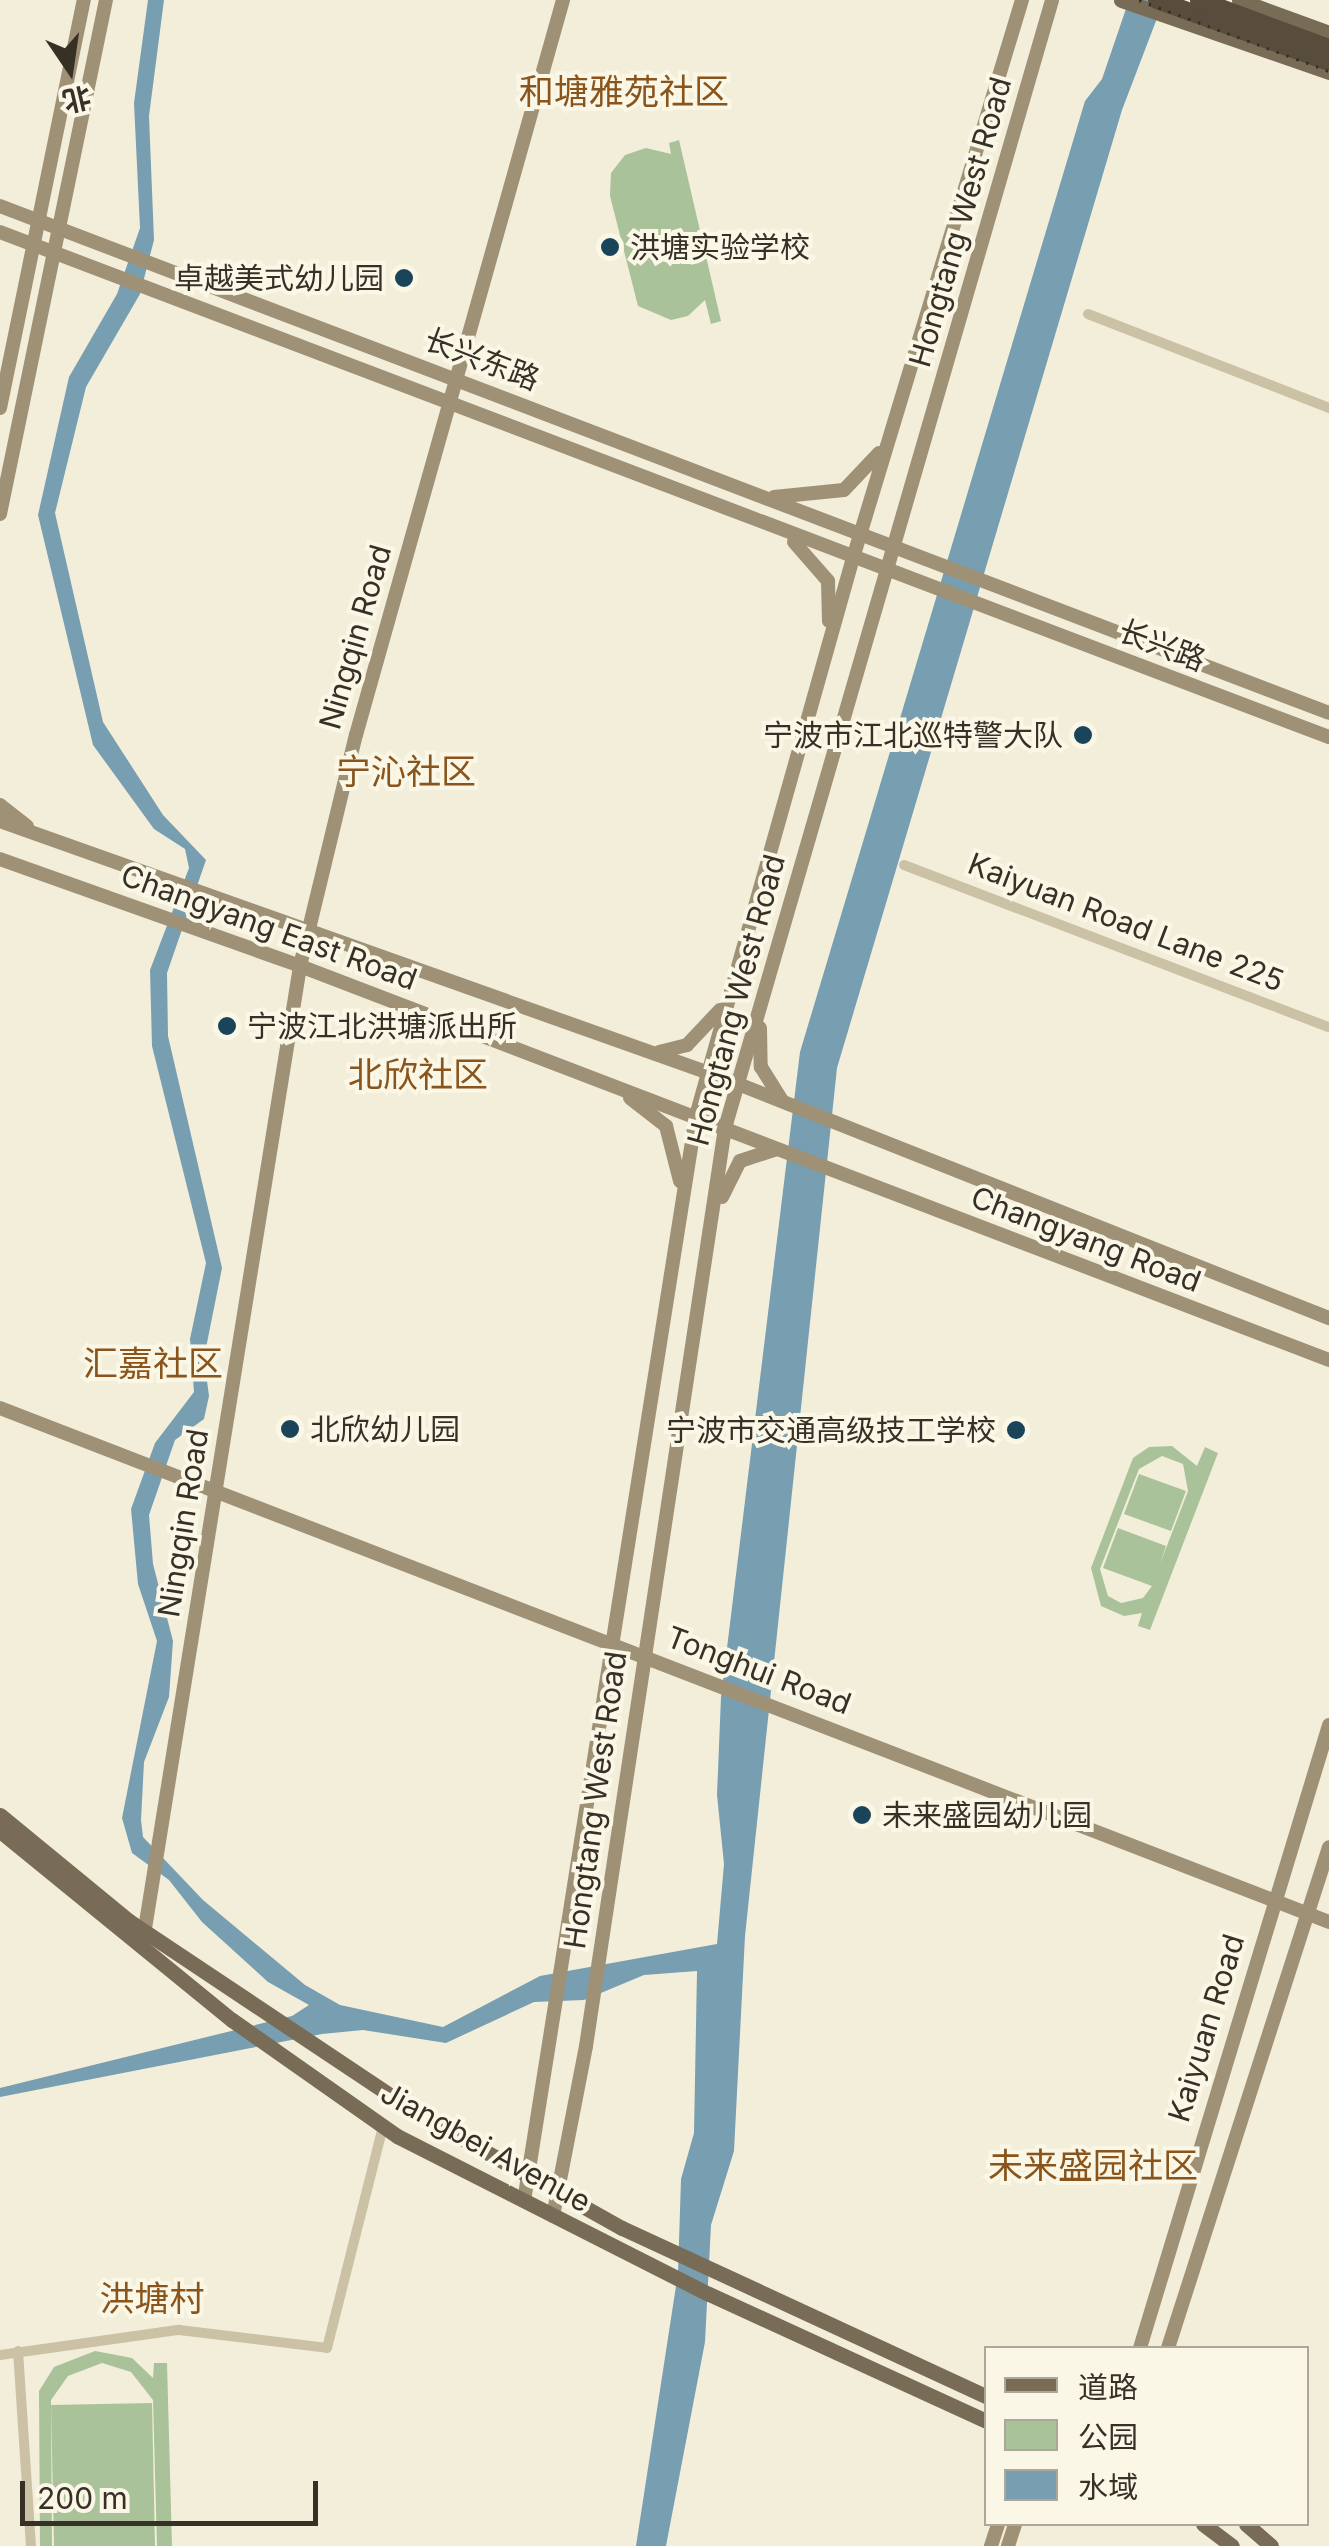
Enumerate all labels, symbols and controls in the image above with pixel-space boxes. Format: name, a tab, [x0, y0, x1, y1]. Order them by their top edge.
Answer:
north arrow	[20, 20, 120, 120]
district label: 和塘雅苑社区	[519, 70, 729, 112]
street label: Hongtang West Road	[901, 73, 1019, 371]
text: 北	[59, 80, 94, 119]
place label: 洪塘实验学校	[630, 229, 810, 265]
marker: 洪塘实验学校	[599, 236, 621, 258]
place label: 卓越美式幼儿园	[174, 260, 384, 296]
marker: 卓越美式幼儿园	[393, 267, 415, 289]
street label: 长兴东路	[420, 321, 544, 397]
street label: Ningqin Road	[311, 541, 399, 733]
street label: 长兴路	[1114, 612, 1210, 678]
place label: 宁波市江北巡特警大队	[763, 717, 1063, 753]
marker: 宁波市江北巡特警大队	[1072, 724, 1094, 746]
district label: 宁沁社区	[336, 750, 476, 792]
street label: Kaiyuan Road Lane 225	[963, 845, 1289, 999]
street label: Hongtang West Road	[680, 851, 792, 1149]
street label: Changyang East Road	[116, 857, 422, 997]
place label: 宁波江北洪塘派出所	[247, 1008, 517, 1044]
marker: 宁波江北洪塘派出所	[216, 1015, 238, 1037]
district label: 北欣社区	[348, 1053, 488, 1095]
street label: Changyang Road	[966, 1179, 1206, 1299]
district label: 汇嘉社区	[83, 1342, 223, 1384]
place label: 北欣幼儿园	[310, 1411, 460, 1447]
place label: 宁波市交通高级技工学校	[666, 1412, 996, 1448]
marker: 北欣幼儿园	[279, 1418, 301, 1440]
marker: 宁波市交通高级技工学校	[1005, 1419, 1027, 1441]
street label: Ningqin Road	[150, 1426, 216, 1620]
street label: Tonghui Road	[662, 1618, 856, 1722]
street label: Hongtang West Road	[556, 1649, 634, 1951]
place label: 未来盛园幼儿园	[882, 1797, 1092, 1833]
marker: 未来盛园幼儿园	[851, 1804, 873, 1826]
street label: Kaiyuan Road	[1160, 1930, 1252, 2126]
street label: Jiangbei Avenue	[375, 2074, 597, 2220]
district label: 未来盛园社区	[988, 2144, 1198, 2186]
district label: 洪塘村	[100, 2277, 204, 2319]
legend	[984, 2346, 1309, 2526]
text: 道路	[1078, 2369, 1138, 2405]
text: 公园	[1078, 2419, 1138, 2455]
scale bar	[25, 2461, 322, 2523]
text: 水域	[1078, 2469, 1138, 2505]
text: 200 m	[37, 2480, 128, 2516]

